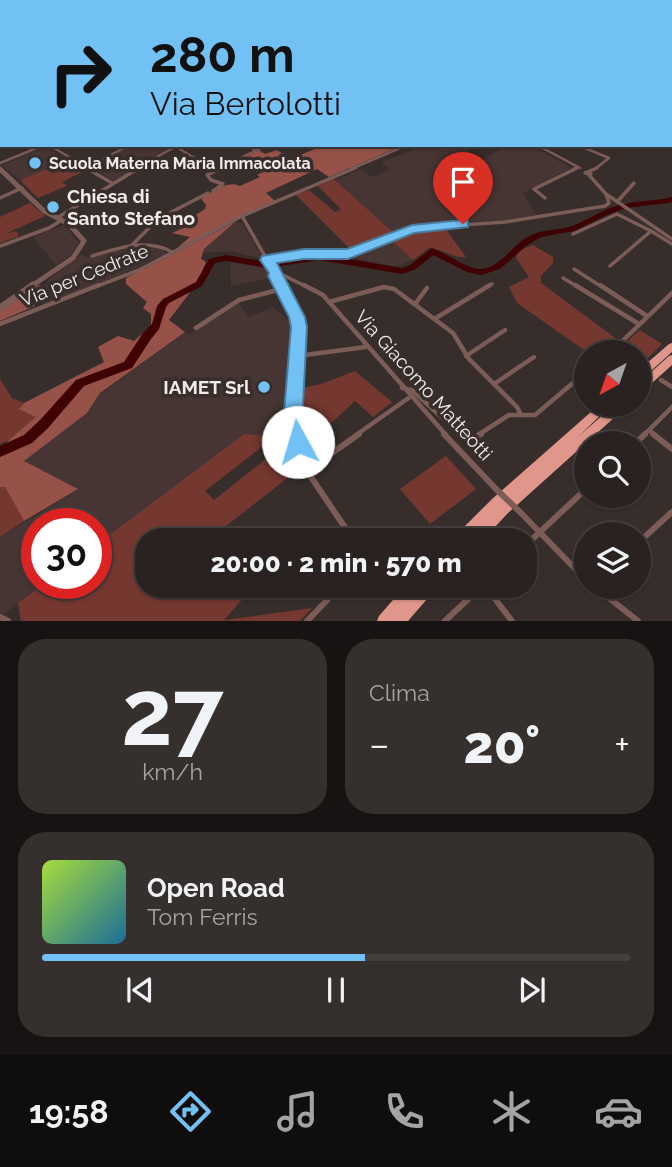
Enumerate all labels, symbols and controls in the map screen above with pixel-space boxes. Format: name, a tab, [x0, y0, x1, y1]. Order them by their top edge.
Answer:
text: 280 m	[150, 26, 295, 83]
icon: right	[35, 28, 126, 119]
text: Via Bertolotti	[150, 85, 341, 122]
pin	[433, 152, 493, 224]
place label: Scuola Materna Maria Immacolata	[49, 154, 311, 173]
marker: Scuola Materna Maria Immacolata	[27, 155, 43, 171]
icon: arrive	[444, 163, 482, 201]
place label: Chiesa di Santo Stefano	[67, 185, 195, 229]
marker: Chiesa di Santo Stefano	[45, 199, 61, 215]
street label: Via per Cedrate	[17, 239, 151, 311]
street label: Via Giacomo Matteotti	[351, 305, 497, 465]
north arrow	[574, 340, 651, 416]
map controls	[574, 340, 651, 599]
place label: IAMET Srl	[163, 376, 251, 398]
marker: IAMET Srl	[256, 379, 272, 395]
position arrow	[261, 405, 335, 479]
button: search	[574, 431, 651, 508]
speed limit sign: 30	[21, 508, 112, 599]
button: layers	[574, 522, 651, 599]
text: 20:00 · 2 min · 570 m	[211, 548, 461, 578]
text: 27	[121, 659, 224, 766]
text: Clima	[369, 679, 430, 706]
text: 20°	[464, 714, 540, 775]
text: −	[369, 722, 389, 767]
text: +	[614, 722, 630, 767]
text: km/h	[142, 758, 203, 785]
text: Open Road	[147, 873, 285, 903]
text: Tom Ferris	[147, 903, 258, 930]
icon: previous	[121, 971, 159, 1009]
icon: pause	[317, 971, 355, 1009]
icon: next	[513, 971, 551, 1009]
icon: directions	[166, 1087, 215, 1136]
icon: music	[273, 1087, 322, 1136]
icon: phone	[380, 1087, 429, 1136]
icon: climate	[487, 1087, 536, 1136]
icon: car	[594, 1087, 643, 1136]
text: 19:58	[29, 1093, 109, 1130]

